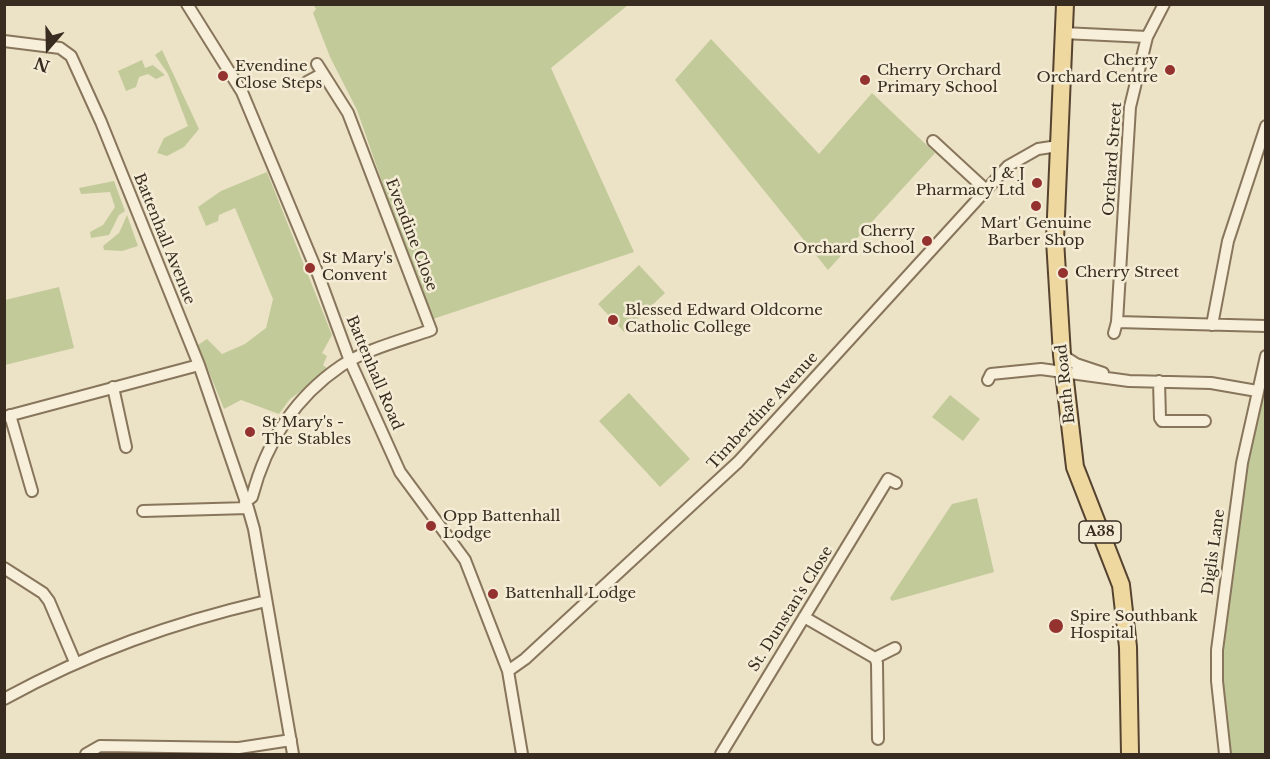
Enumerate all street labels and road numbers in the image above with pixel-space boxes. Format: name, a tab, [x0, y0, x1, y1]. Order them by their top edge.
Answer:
street label: Orchard Street	[1100, 101, 1126, 217]
street label: Battenhall Avenue	[129, 171, 199, 307]
street label: Evendine Close	[381, 176, 441, 294]
street label: Battenhall Road	[342, 313, 406, 433]
street label: Bath Road	[1053, 343, 1079, 425]
street label: Timberdine Avenue	[704, 349, 822, 473]
street label: Diglis Lane	[1199, 508, 1229, 596]
road number: A38	[1079, 521, 1121, 543]
street label: St. Dunstan's Close	[745, 543, 837, 675]

